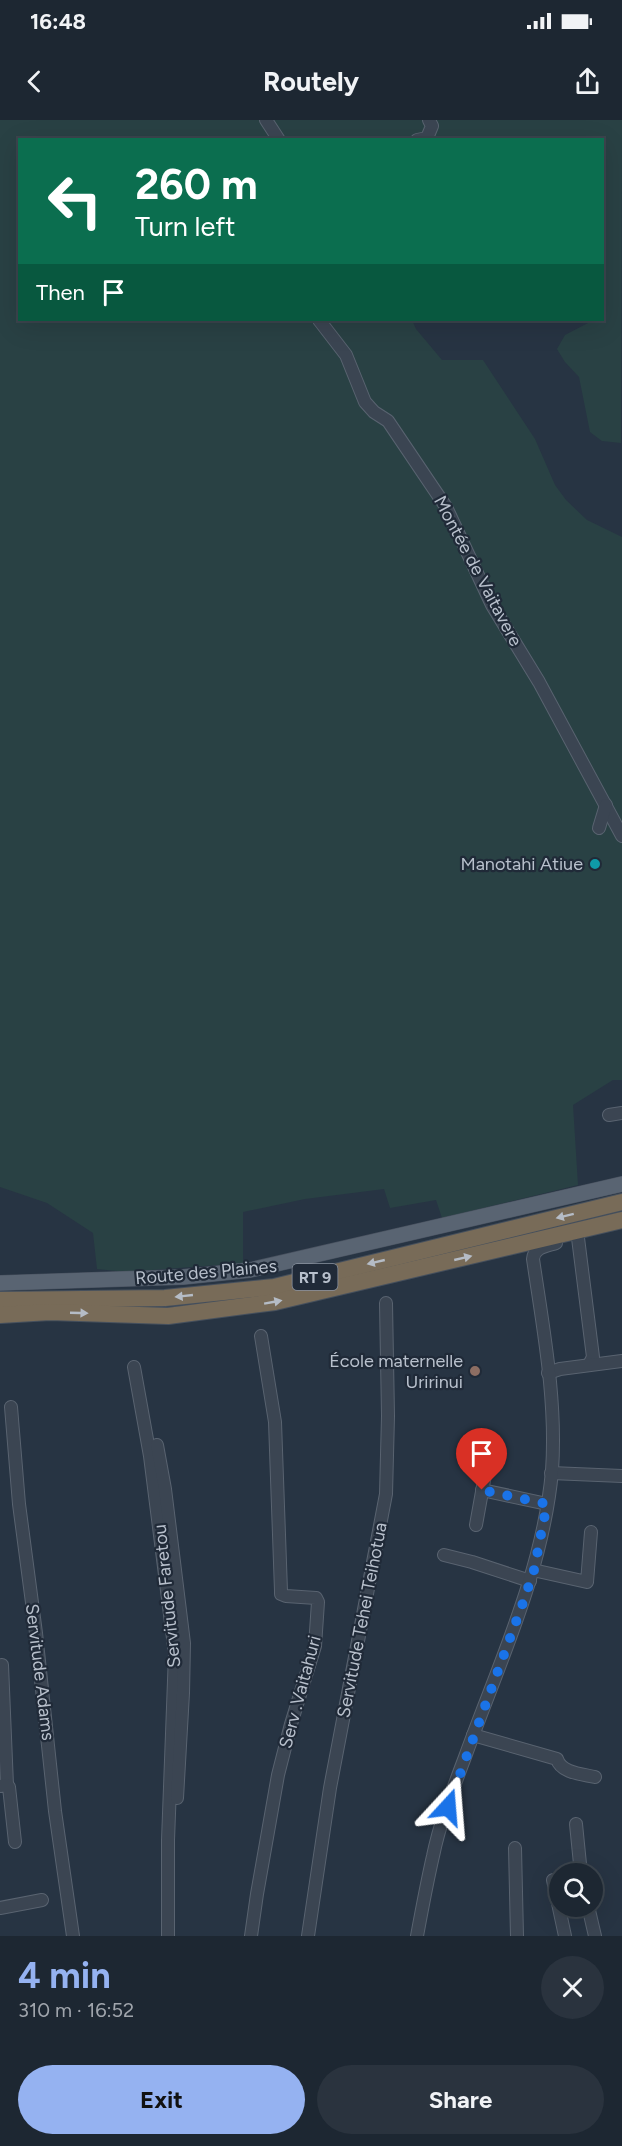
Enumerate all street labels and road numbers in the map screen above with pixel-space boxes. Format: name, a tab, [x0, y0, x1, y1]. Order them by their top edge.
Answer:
street label: Montée de Vaitavere	[429, 492, 527, 650]
street label: Route des Plaines	[134, 1255, 278, 1289]
road number: RT 9	[292, 1264, 338, 1290]
street label: Servitude Tehei Teihotua	[332, 1520, 392, 1720]
street label: Servitude Faretou	[149, 1523, 185, 1669]
street label: Servitude Adams	[21, 1602, 59, 1742]
street label: Serv .Vaitahuri	[274, 1633, 326, 1751]

